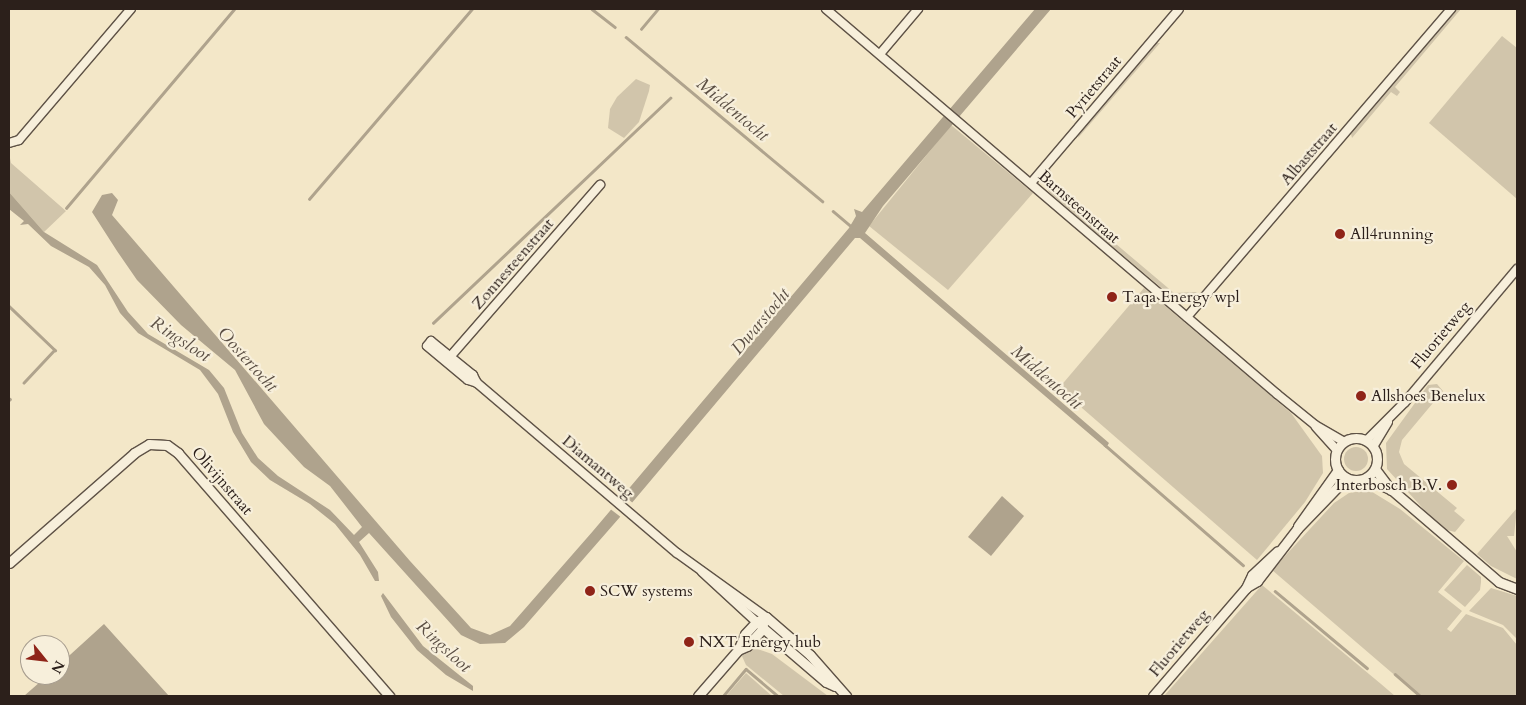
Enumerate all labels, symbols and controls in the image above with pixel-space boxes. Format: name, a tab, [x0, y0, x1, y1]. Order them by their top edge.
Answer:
street label: Pyrietstraat	[1062, 52, 1126, 122]
water label: Middentocht	[692, 74, 772, 146]
street label: Albaststraat	[1277, 119, 1341, 189]
street label: Barnsteenstraat	[1034, 166, 1124, 248]
street label: Zonnesteenstraat	[468, 214, 558, 314]
place label: All4running	[1350, 224, 1433, 244]
marker: All4running	[1334, 228, 1346, 240]
water label: Dwarstocht	[727, 284, 795, 360]
place label: Taqa Energy wpl	[1122, 287, 1240, 307]
marker: Taqa Energy wpl	[1106, 291, 1118, 303]
street label: Fluorietweg	[1407, 297, 1475, 373]
water label: Ringsloot	[146, 313, 214, 367]
water label: Oostertocht	[212, 323, 282, 397]
water label: Middentocht	[1006, 341, 1086, 415]
place label: Allshoes Benelux	[1371, 386, 1486, 406]
marker: Allshoes Benelux	[1355, 390, 1367, 402]
street label: Diamantweg	[558, 431, 638, 503]
street label: Olivijnstraat	[187, 443, 257, 519]
place label: Interbosch B.V.	[1336, 475, 1442, 495]
marker: Interbosch B.V.	[1446, 479, 1458, 491]
place label: SCW systems	[600, 581, 693, 601]
marker: SCW systems	[584, 585, 596, 597]
street label: Fluorietweg	[1145, 605, 1213, 681]
water label: Ringsloot	[411, 616, 475, 678]
place label: NXT Energy hub	[699, 632, 821, 652]
north arrow	[20, 635, 70, 685]
marker: NXT Energy hub	[683, 636, 695, 648]
text: N	[46, 657, 69, 677]

